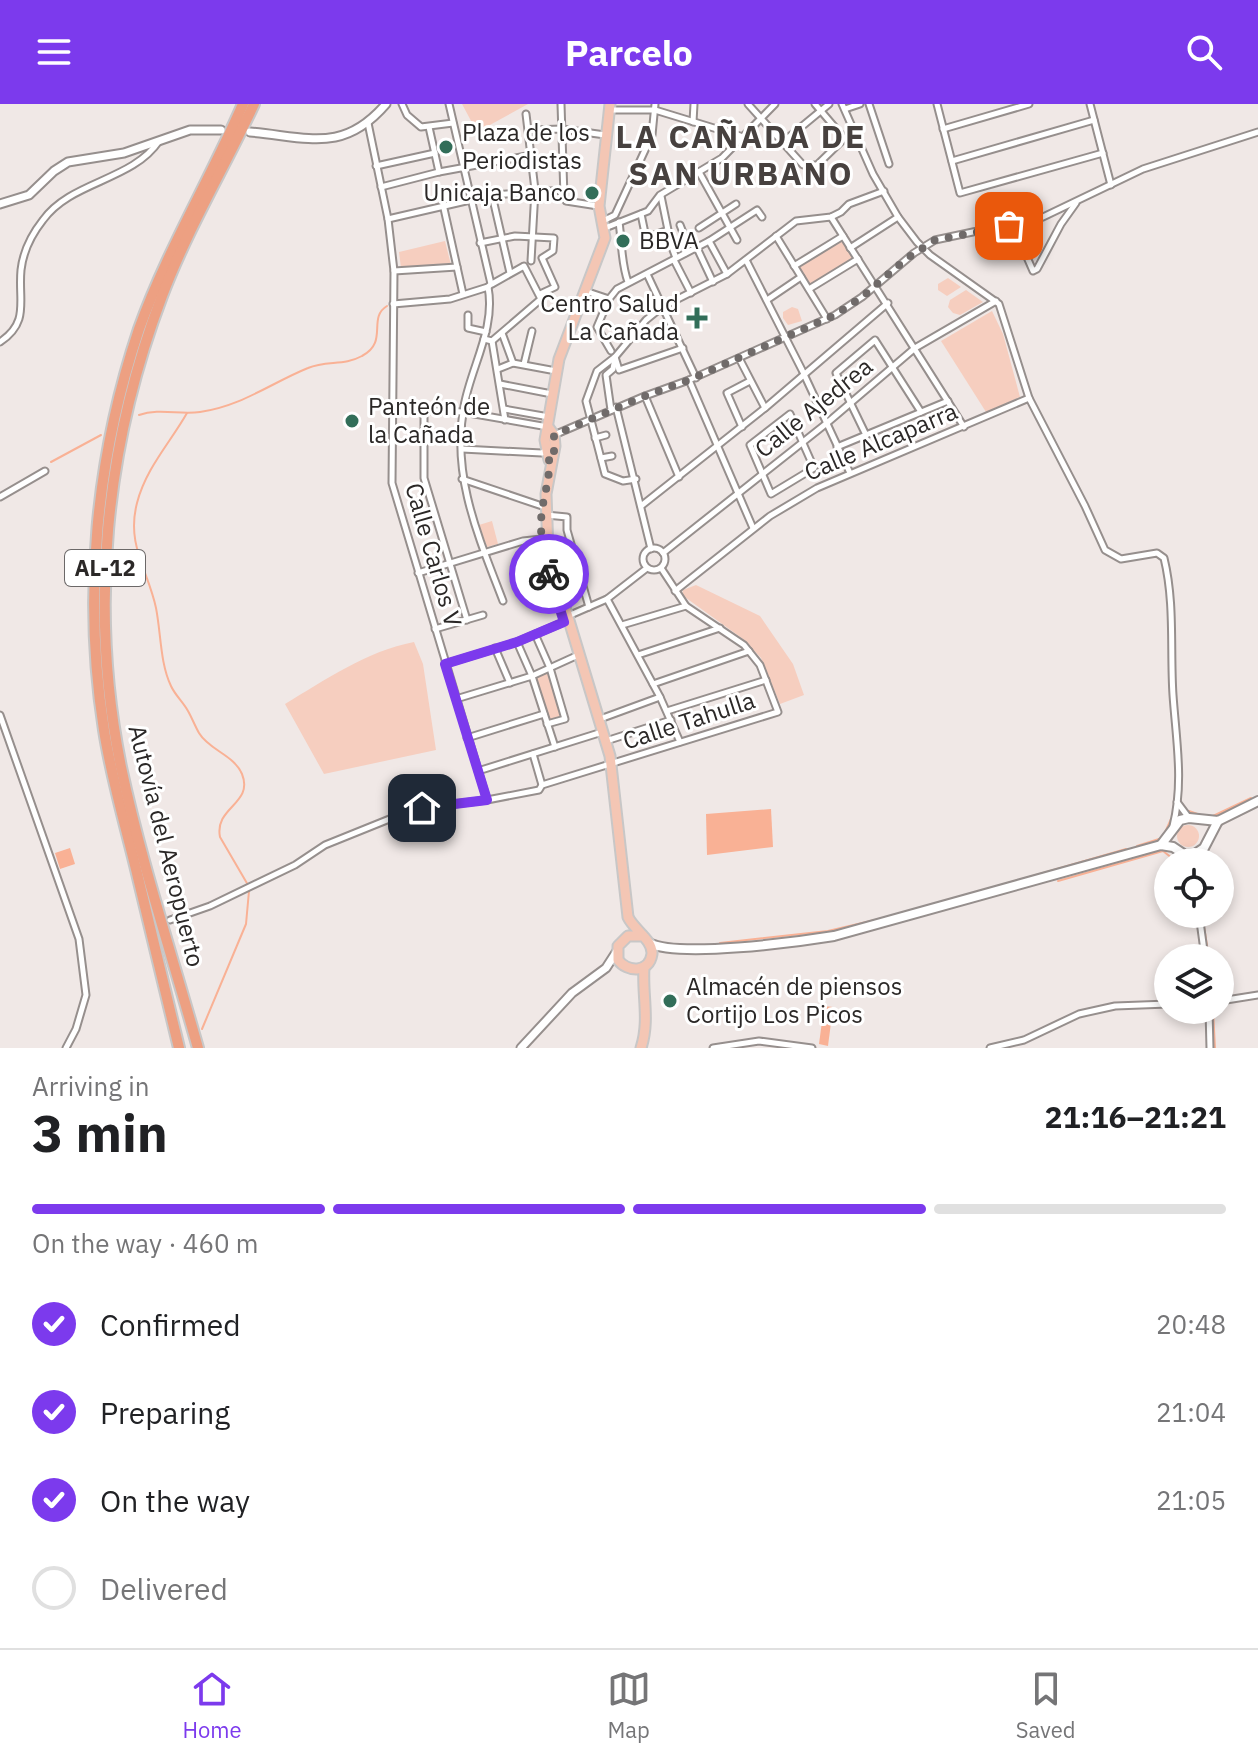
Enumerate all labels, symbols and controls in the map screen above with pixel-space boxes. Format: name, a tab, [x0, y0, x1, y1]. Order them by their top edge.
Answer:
text: Parcelo	[565, 29, 693, 76]
icon: menu	[32, 30, 76, 74]
icon: search	[1182, 30, 1226, 74]
district label: LA CAÑADA DE SAN URBANO	[616, 115, 866, 194]
place label: Plaza de los Periodistas	[462, 116, 590, 176]
marker: Plaza de los Periodistas	[437, 138, 455, 156]
place label: Unicaja Banco	[423, 176, 576, 208]
marker: Unicaja Banco	[583, 184, 601, 202]
pin	[975, 192, 1043, 260]
icon: bag	[987, 204, 1031, 248]
place label: BBVA	[639, 224, 699, 256]
marker: BBVA	[614, 232, 632, 250]
place label: Centro Salud La Cañada	[540, 287, 679, 347]
marker: Centro Salud La Cañada	[686, 307, 708, 329]
street label: Calle Ajedrea	[748, 350, 879, 465]
place label: Panteón de la Cañada	[368, 390, 490, 450]
street label: Calle Alcaparra	[799, 394, 962, 488]
marker: Panteón de la Cañada	[343, 412, 361, 430]
street label: Calle Carlos V	[398, 479, 470, 631]
courier	[509, 534, 589, 614]
road number: AL-12	[65, 550, 145, 586]
icon: bike	[527, 552, 571, 596]
street label: Calle Tahulla	[618, 684, 759, 756]
street label: Autovía del Aeropuerto	[121, 721, 213, 970]
pin	[388, 774, 456, 842]
icon: home	[400, 786, 444, 830]
map controls	[1154, 848, 1234, 1024]
button: locate	[1154, 848, 1234, 928]
button: layers	[1154, 944, 1234, 1024]
place label: Almacén de piensos Cortijo Los Picos	[686, 970, 902, 1030]
marker: Almacén de piensos Cortijo Los Picos	[661, 992, 679, 1010]
text: Arriving in	[32, 1069, 149, 1103]
text: 21:16–21:21	[1045, 1097, 1226, 1136]
text: 3 min	[32, 1099, 168, 1166]
text: On the way · 460 m	[32, 1226, 258, 1260]
icon: check	[32, 1302, 76, 1346]
text: Confirmed	[100, 1305, 241, 1344]
text: 20:48	[1156, 1307, 1226, 1341]
icon: check	[32, 1390, 76, 1434]
text: Preparing	[100, 1393, 230, 1432]
text: 21:04	[1156, 1395, 1226, 1429]
icon: check	[32, 1478, 76, 1522]
text: On the way	[100, 1481, 250, 1520]
text: 21:05	[1156, 1483, 1226, 1517]
text: Delivered	[100, 1569, 228, 1608]
tab: Home	[182, 1667, 242, 1744]
tab: Map	[607, 1667, 651, 1744]
tab: Saved	[1016, 1667, 1075, 1744]

